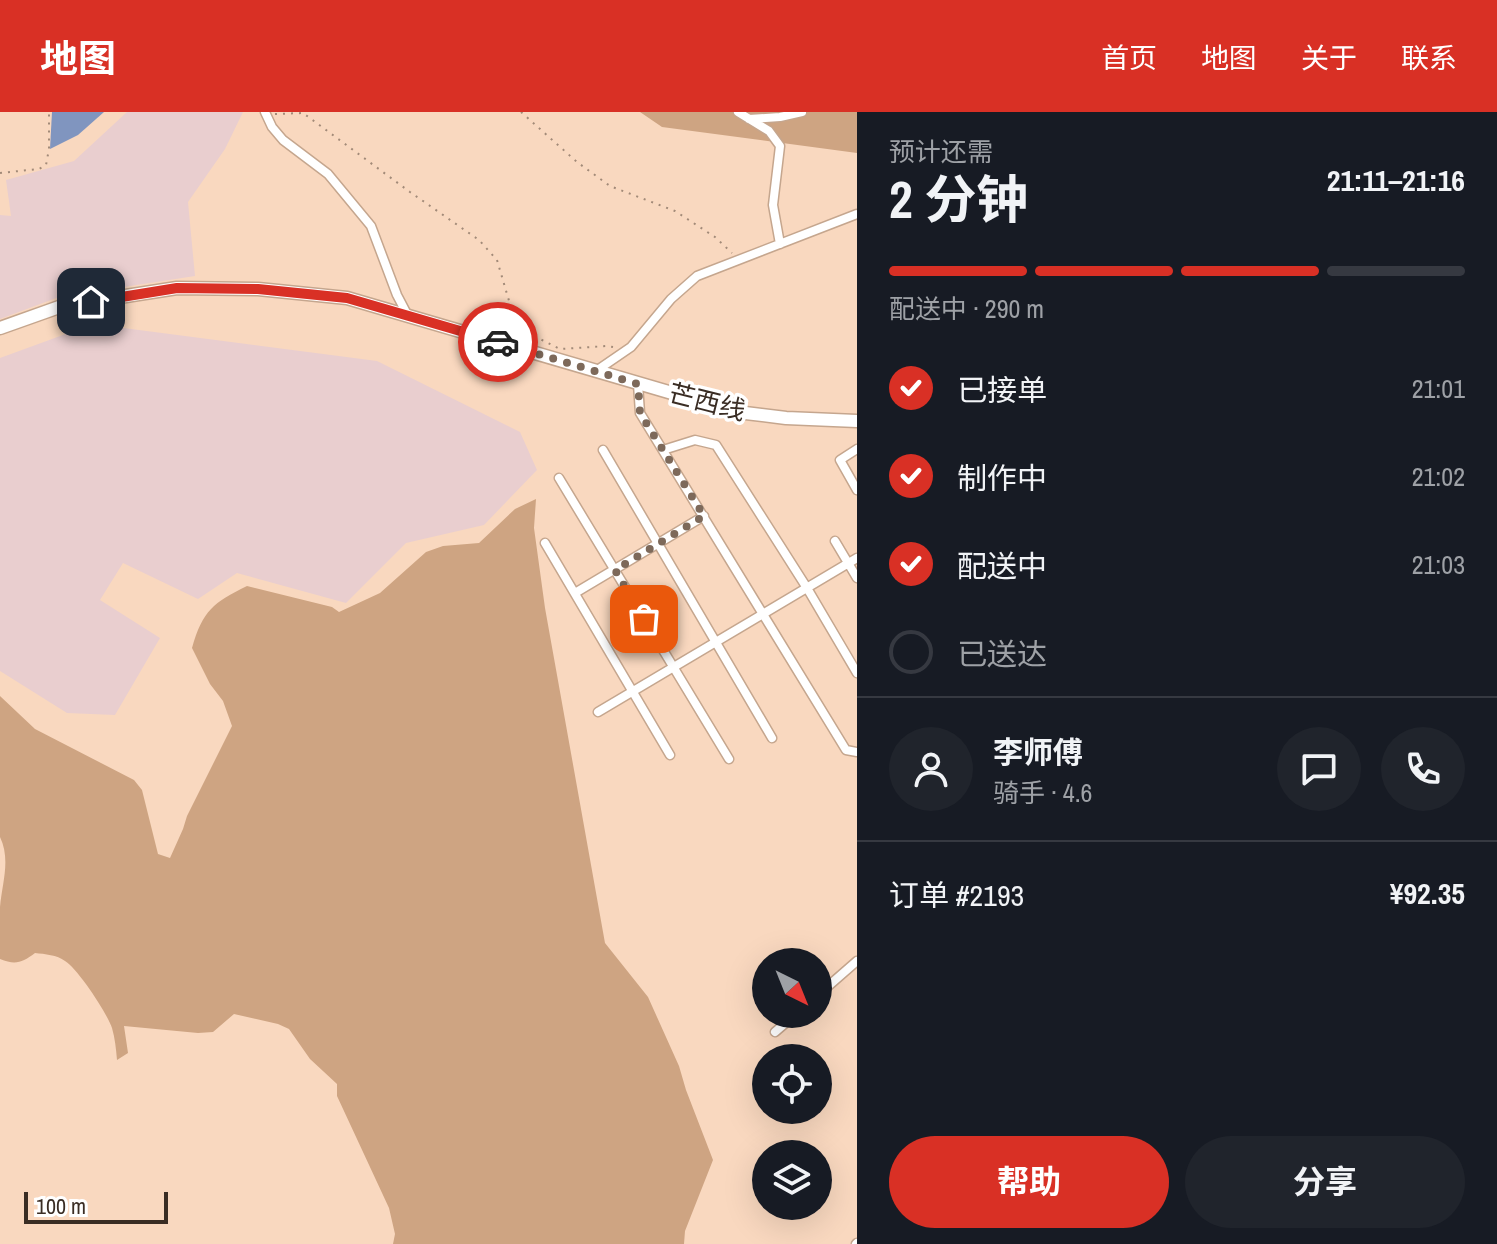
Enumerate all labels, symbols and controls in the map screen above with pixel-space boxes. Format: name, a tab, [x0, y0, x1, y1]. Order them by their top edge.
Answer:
text: 地图	[40, 33, 116, 84]
text: 首页	[1101, 39, 1157, 77]
text: 地图	[1201, 39, 1257, 77]
text: 关于	[1301, 39, 1357, 77]
text: 联系	[1401, 39, 1457, 77]
text: 预计还需	[889, 134, 993, 169]
text: 21:11–21:16	[1327, 160, 1465, 200]
text: 2 分钟	[889, 164, 1029, 234]
pin	[57, 268, 125, 336]
icon: home	[69, 280, 113, 324]
text: 配送中 · 290 m	[889, 291, 1044, 326]
courier	[458, 302, 538, 382]
icon: car	[476, 320, 520, 364]
icon: check	[889, 366, 933, 410]
text: 已接单	[957, 370, 1047, 410]
text: 21:01	[1412, 371, 1465, 406]
street label: 芒西线	[665, 375, 749, 428]
icon: check	[889, 454, 933, 498]
text: 制作中	[957, 458, 1047, 498]
text: 21:02	[1412, 459, 1465, 494]
icon: check	[889, 542, 933, 586]
text: 配送中	[957, 546, 1047, 586]
text: 21:03	[1412, 547, 1465, 582]
pin	[610, 585, 678, 653]
icon: bag	[622, 597, 666, 641]
text: 已送达	[957, 634, 1047, 674]
button: person	[889, 727, 973, 811]
button: chat	[1277, 727, 1361, 811]
button: phone	[1381, 727, 1465, 811]
text: 李师傅	[993, 732, 1083, 772]
text: 骑手 · 4.6	[993, 775, 1092, 810]
text: ¥92.35	[1390, 873, 1465, 913]
text: 订单 #2193	[889, 875, 1024, 915]
north arrow	[752, 948, 832, 1028]
map controls	[752, 948, 832, 1220]
button: locate	[752, 1044, 832, 1124]
button: 帮助	[889, 1136, 1169, 1228]
button: 分享	[1185, 1136, 1465, 1228]
button: layers	[752, 1140, 832, 1220]
scale bar	[24, 1188, 168, 1224]
text: 100 m	[36, 1191, 86, 1221]

